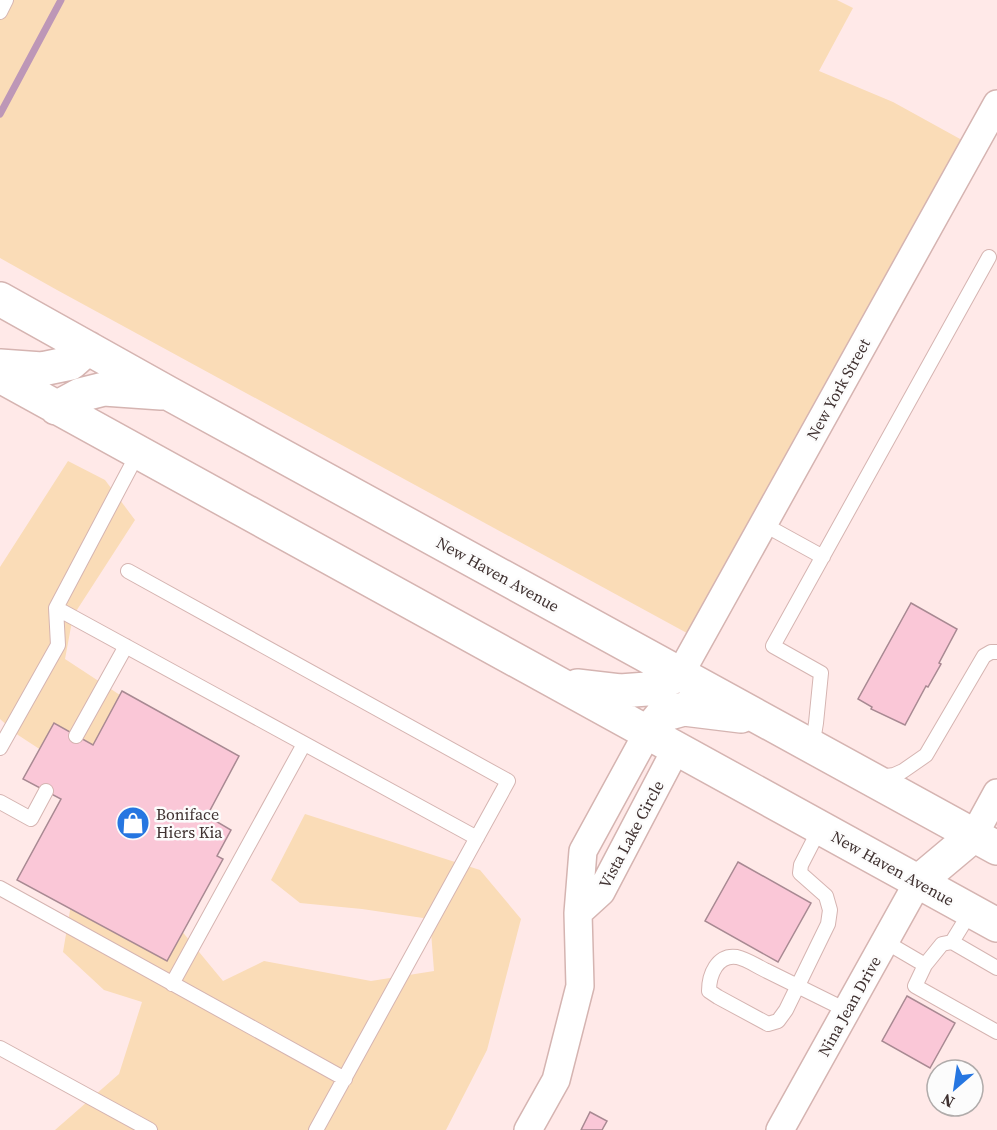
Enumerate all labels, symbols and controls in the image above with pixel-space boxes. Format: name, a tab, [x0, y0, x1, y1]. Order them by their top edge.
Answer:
street label: New York Street	[801, 334, 875, 444]
street label: New Haven Avenue	[433, 531, 563, 617]
street label: Vista Lake Circle	[593, 776, 669, 892]
place label: Boniface Hiers Kia	[156, 803, 223, 843]
shop icon: Boniface Hiers Kia	[115, 805, 151, 841]
street label: New Haven Avenue	[828, 825, 958, 911]
street label: Nina Jean Drive	[812, 952, 886, 1060]
north arrow	[925, 1058, 985, 1118]
text: N	[937, 1089, 958, 1114]

